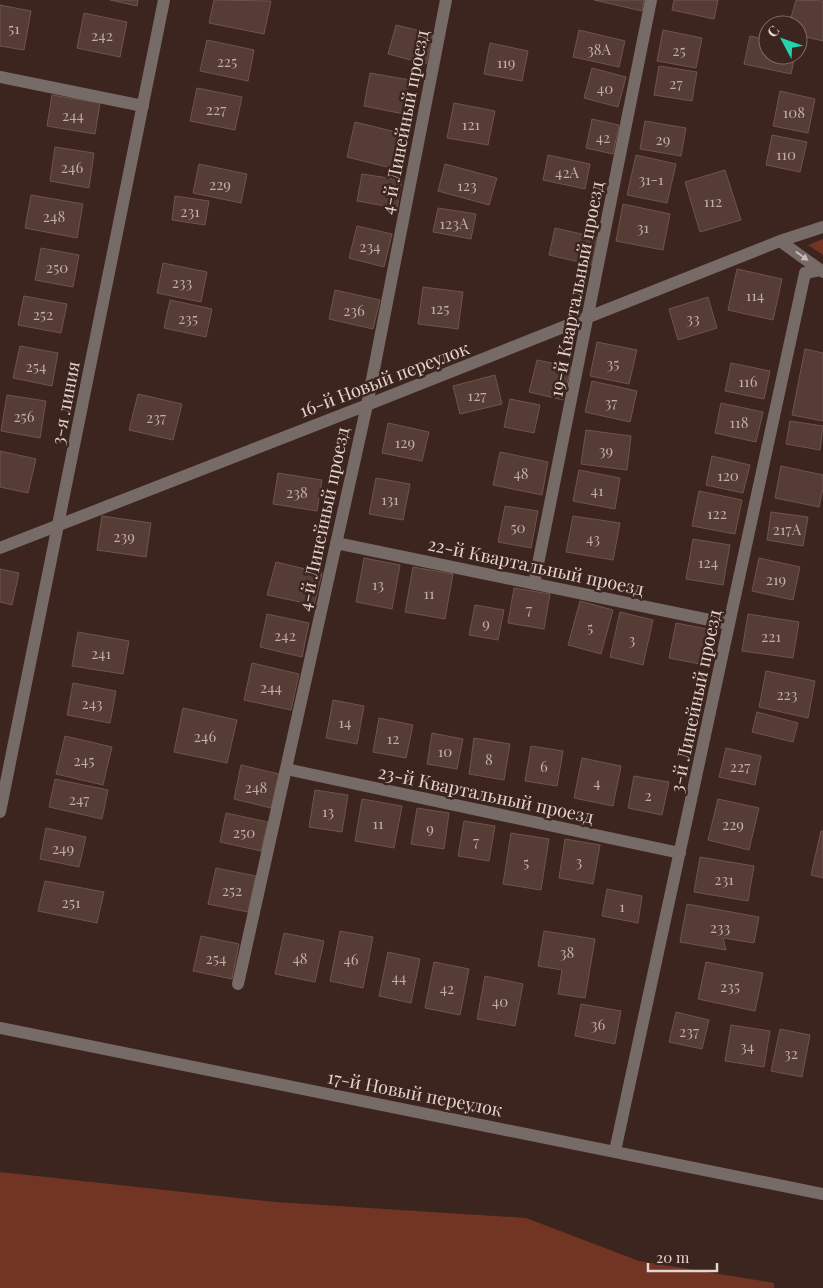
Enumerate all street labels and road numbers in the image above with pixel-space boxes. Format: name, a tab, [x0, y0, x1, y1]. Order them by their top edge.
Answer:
street label: 4-й Линейный проезд	[374, 27, 434, 216]
street label: 19-й Квартальный проезд	[543, 179, 609, 399]
street label: 16-й Новый переулок	[296, 336, 472, 422]
street label: 3-я линия	[45, 359, 85, 447]
street label: 4-й Линейный проезд	[292, 424, 354, 613]
street label: 22-й Квартальный проезд	[426, 531, 647, 601]
street label: 3-й Линейный проезд	[664, 607, 726, 795]
street label: 23-й Квартальный проезд	[376, 759, 597, 829]
street label: 17-й Новый переулок	[325, 1064, 505, 1122]

